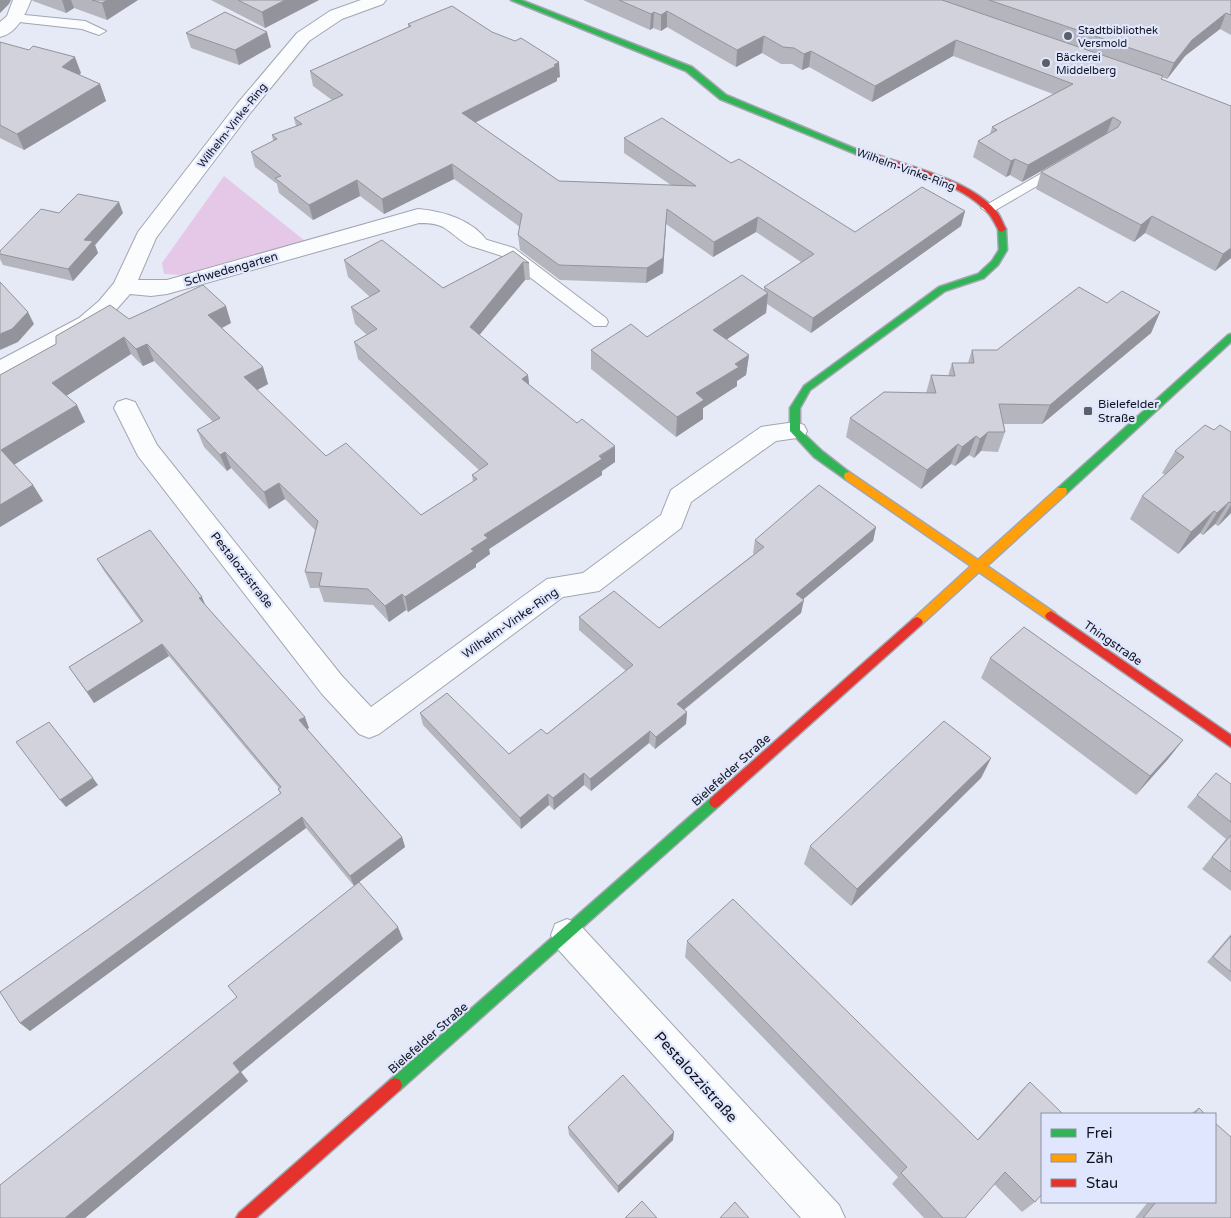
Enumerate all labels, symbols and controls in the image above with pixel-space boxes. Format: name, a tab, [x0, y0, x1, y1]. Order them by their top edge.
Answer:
place label: Stadtbibliothek Versmold	[1078, 24, 1158, 50]
marker: Stadtbibliothek Versmold	[1062, 30, 1074, 42]
place label: Bäckerei Middelberg	[1056, 51, 1116, 77]
marker: Bäckerei Middelberg	[1040, 57, 1052, 69]
street label: Wilhelm-Vinke-Ring	[195, 80, 270, 170]
street label: Wilhelm-Vinke-Ring	[855, 146, 957, 193]
street label: Schwedengarten	[183, 249, 279, 289]
place label: Bielefelder Straße	[1098, 397, 1159, 425]
marker: Bielefelder Straße	[1082, 405, 1094, 417]
street label: Pestalozzistraße	[208, 529, 276, 611]
street label: Wilhelm-Vinke-Ring	[459, 585, 561, 661]
street label: Thingstraße	[1081, 618, 1145, 668]
street label: Bielefelder Straße	[689, 731, 773, 809]
street label: Bielefelder Straße	[385, 999, 471, 1076]
street label: Pestalozzistraße	[651, 1028, 741, 1126]
legend	[1041, 1113, 1216, 1203]
text: Frei	[1086, 1124, 1112, 1142]
text: Zäh	[1086, 1149, 1113, 1167]
text: Stau	[1086, 1174, 1118, 1192]

